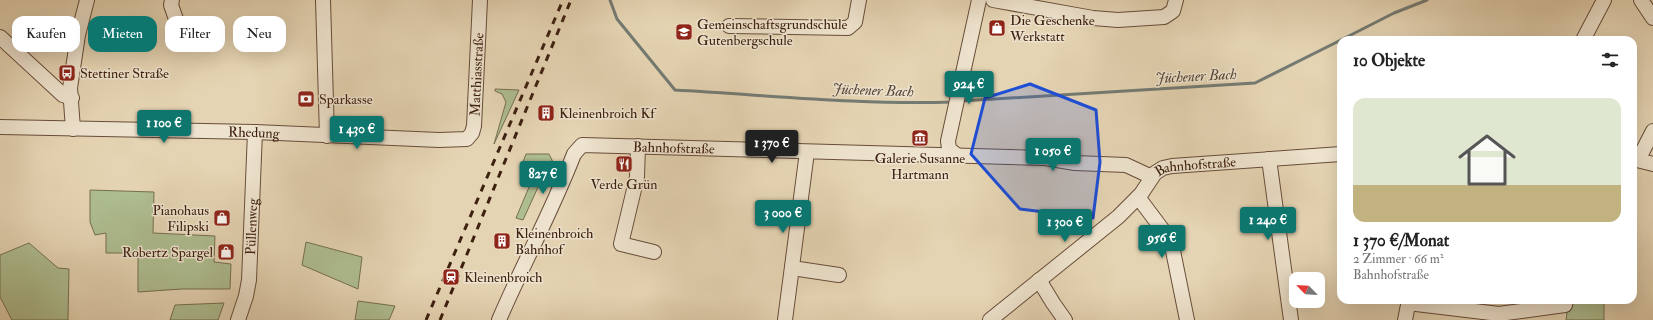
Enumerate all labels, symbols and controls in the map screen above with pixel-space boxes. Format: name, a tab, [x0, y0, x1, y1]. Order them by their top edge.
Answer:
place label: Die Geschenke Werkstatt	[1009, 12, 1095, 45]
chip: Kaufen	[12, 16, 80, 52]
chip: Mieten	[88, 16, 157, 52]
chip: Filter	[165, 16, 225, 52]
chip: Neu	[233, 16, 286, 52]
place label: Gemeinschaftsgrundschule Gutenbergschule	[697, 16, 848, 49]
shop icon: Die Geschenke Werkstatt	[987, 18, 1007, 38]
school or university icon: Gemeinschaftsgrundschule Gutenbergschule	[674, 22, 694, 42]
street label: Matthiasstraße	[466, 32, 487, 117]
icon: filters	[1599, 49, 1621, 71]
text: 10 Objekte	[1353, 50, 1425, 71]
bus stop icon: Stettiner Straße	[57, 63, 77, 83]
place label: Stettiner Straße	[80, 65, 169, 82]
water label: Jüchener Bach	[1155, 65, 1238, 88]
pin: 924 €	[941, 71, 997, 105]
text: 924 €	[954, 76, 984, 92]
water label: Jüchener Bach	[832, 80, 914, 101]
bank icon: Sparkasse	[296, 89, 316, 109]
place label: Sparkasse	[319, 91, 373, 109]
building icon: Kleinenbroich Kf	[536, 103, 556, 123]
place label: Kleinenbroich Kf	[559, 105, 657, 122]
pin: 1 100 €	[127, 110, 201, 144]
text: 1 100 €	[146, 115, 182, 131]
pin: 1 430 €	[320, 116, 394, 150]
text: 1 430 €	[339, 121, 375, 137]
street label: Rhedung	[228, 123, 281, 142]
icon: home	[1451, 124, 1523, 196]
museum icon: Galerie Susanne Hartmann	[910, 128, 930, 148]
pin: 1 370 €	[735, 130, 809, 164]
text: 1 370 €	[754, 135, 790, 151]
street label: Bahnhofstraße	[633, 138, 715, 158]
pin: 1 050 €	[1016, 138, 1090, 172]
text: 1 050 €	[1035, 143, 1071, 159]
place label: Galerie Susanne Hartmann	[875, 150, 965, 183]
street label: Bahnhofstraße	[1152, 153, 1237, 180]
restaurant icon: Verde Grün	[614, 154, 634, 174]
pin: 827 €	[515, 161, 571, 195]
text: 827 €	[529, 166, 557, 182]
place label: Verde Grün	[591, 176, 657, 193]
street label: Püllenweg	[242, 197, 261, 255]
pin: 3 000 €	[746, 200, 820, 234]
place label: Pianohaus Filipski	[152, 202, 209, 236]
text: 3 000 €	[764, 205, 802, 221]
pin: 1 240 €	[1231, 207, 1305, 241]
shop icon: Pianohaus Filipski	[212, 208, 232, 228]
pin: 1 300 €	[1028, 209, 1102, 243]
text: 1 240 €	[1249, 212, 1287, 228]
text: 1 300 €	[1047, 214, 1083, 230]
place label: Kleinenbroich Bahnhof	[515, 225, 594, 258]
pin: 956 €	[1134, 225, 1190, 259]
text: 956 €	[1147, 230, 1177, 246]
text: 1 370 €/Monat	[1353, 230, 1449, 251]
building icon: Kleinenbroich Bahnhof	[492, 231, 512, 251]
shop icon: Robertz Spargel	[216, 242, 236, 262]
place label: Robertz Spargel	[122, 244, 213, 262]
text: 2 Zimmer · 66 m²	[1353, 251, 1444, 267]
station icon: Kleinenbroich	[441, 267, 461, 287]
text: Bahnhofstraße	[1353, 267, 1429, 283]
place label: Kleinenbroich	[464, 269, 543, 286]
north arrow	[1289, 272, 1325, 308]
map controls	[1289, 272, 1325, 308]

